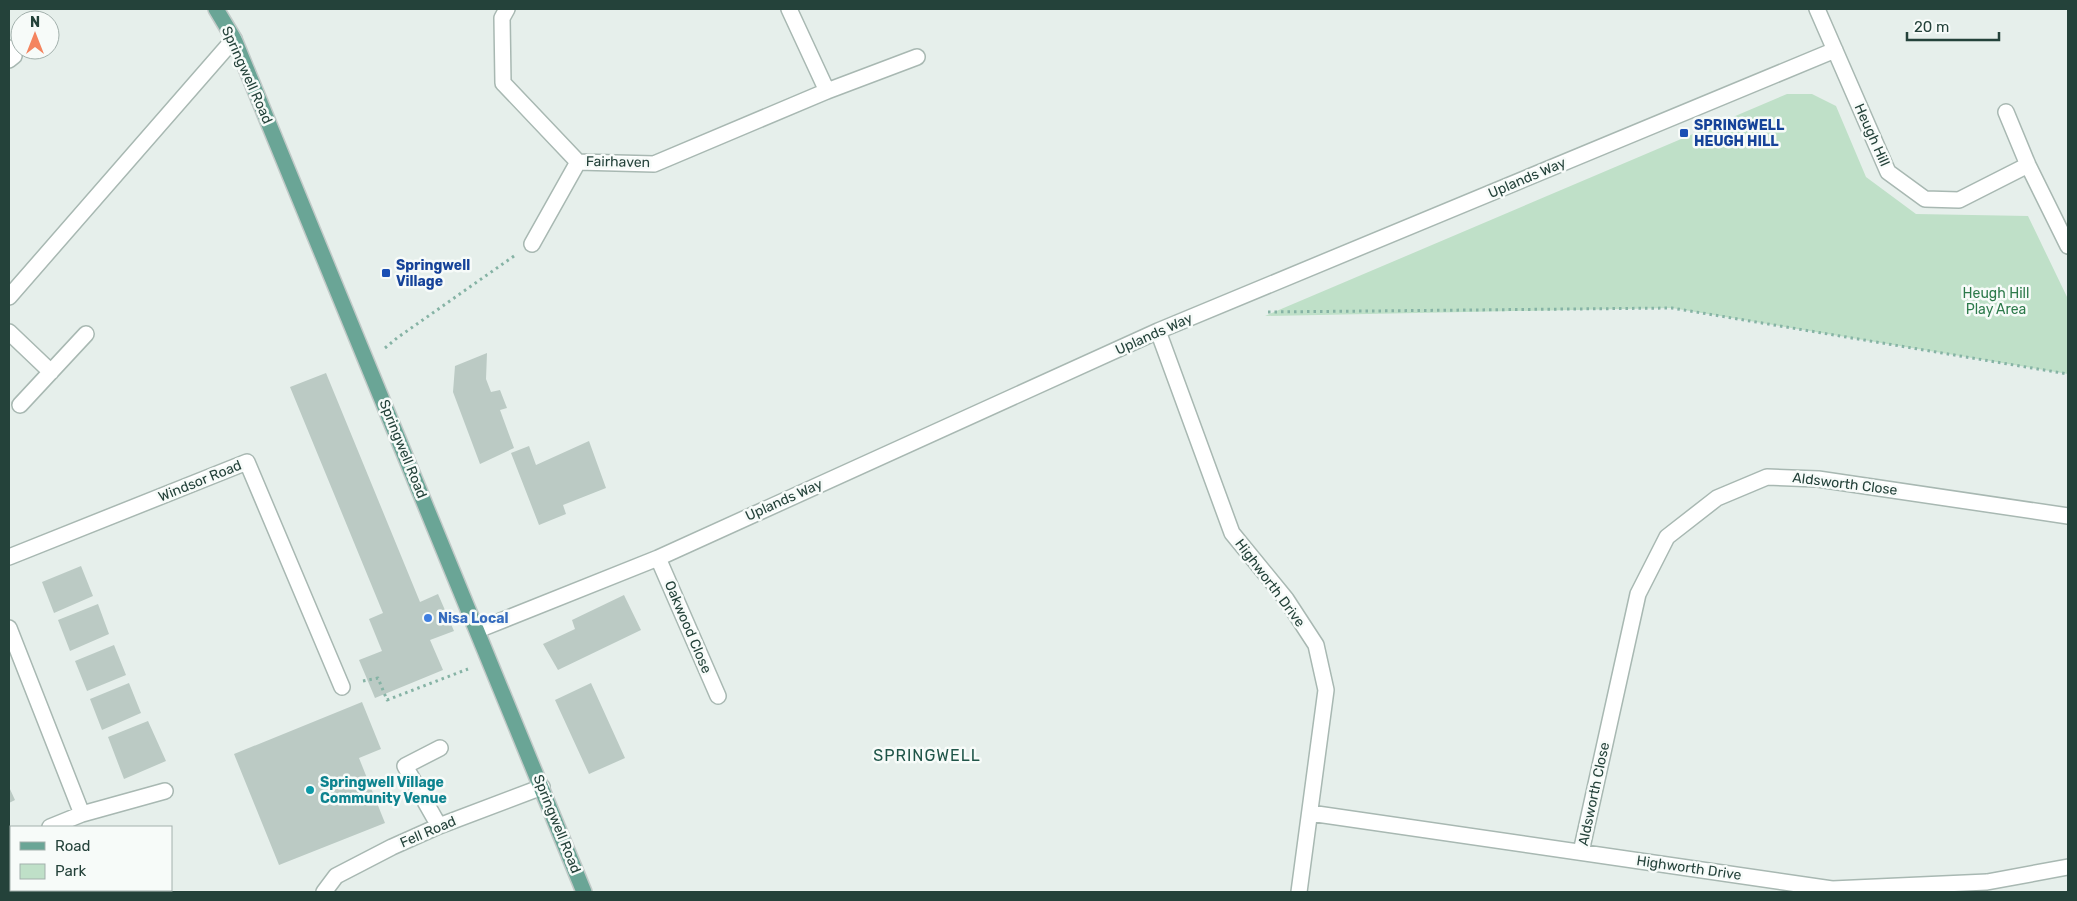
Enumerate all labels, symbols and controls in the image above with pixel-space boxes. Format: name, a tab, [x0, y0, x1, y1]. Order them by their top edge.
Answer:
north arrow	[10, 10, 60, 60]
scale bar	[1907, 10, 2000, 42]
text: N	[30, 14, 40, 31]
text: 20 m	[1914, 18, 1949, 36]
street label: Springwell Road	[218, 24, 276, 126]
street label: Heugh Hill	[1851, 101, 1893, 169]
place label: SPRINGWELL HEUGH HILL	[1694, 117, 1785, 150]
marker: SPRINGWELL HEUGH HILL	[1678, 127, 1690, 139]
street label: Fairhaven	[586, 153, 650, 171]
street label: Uplands Way	[1486, 154, 1569, 202]
place label: Springwell Village	[396, 257, 470, 290]
marker: Springwell Village	[380, 267, 392, 279]
park label: Heugh Hill Play Area	[1963, 285, 2029, 318]
street label: Uplands Way	[1113, 309, 1195, 359]
street label: Springwell Road	[375, 397, 431, 501]
street label: Windsor Road	[156, 457, 244, 505]
street label: Aldsworth Close	[1792, 469, 1899, 499]
street label: Uplands Way	[743, 475, 825, 525]
street label: Highworth Drive	[1231, 536, 1309, 630]
street label: Oakwood Close	[661, 578, 715, 676]
place label: Nisa Local	[438, 610, 508, 627]
marker: Nisa Local	[422, 612, 434, 624]
street label: Aldsworth Close	[1575, 740, 1613, 847]
district label: SPRINGWELL	[873, 746, 981, 765]
street label: Springwell Road	[529, 772, 585, 876]
place label: Springwell Village Community Venue	[320, 774, 447, 807]
marker: Springwell Village Community Venue	[304, 784, 316, 796]
street label: Fell Road	[397, 813, 459, 851]
legend	[10, 826, 172, 891]
text: Road	[55, 837, 91, 855]
street label: Highworth Drive	[1635, 852, 1743, 884]
text: Park	[55, 862, 86, 880]

